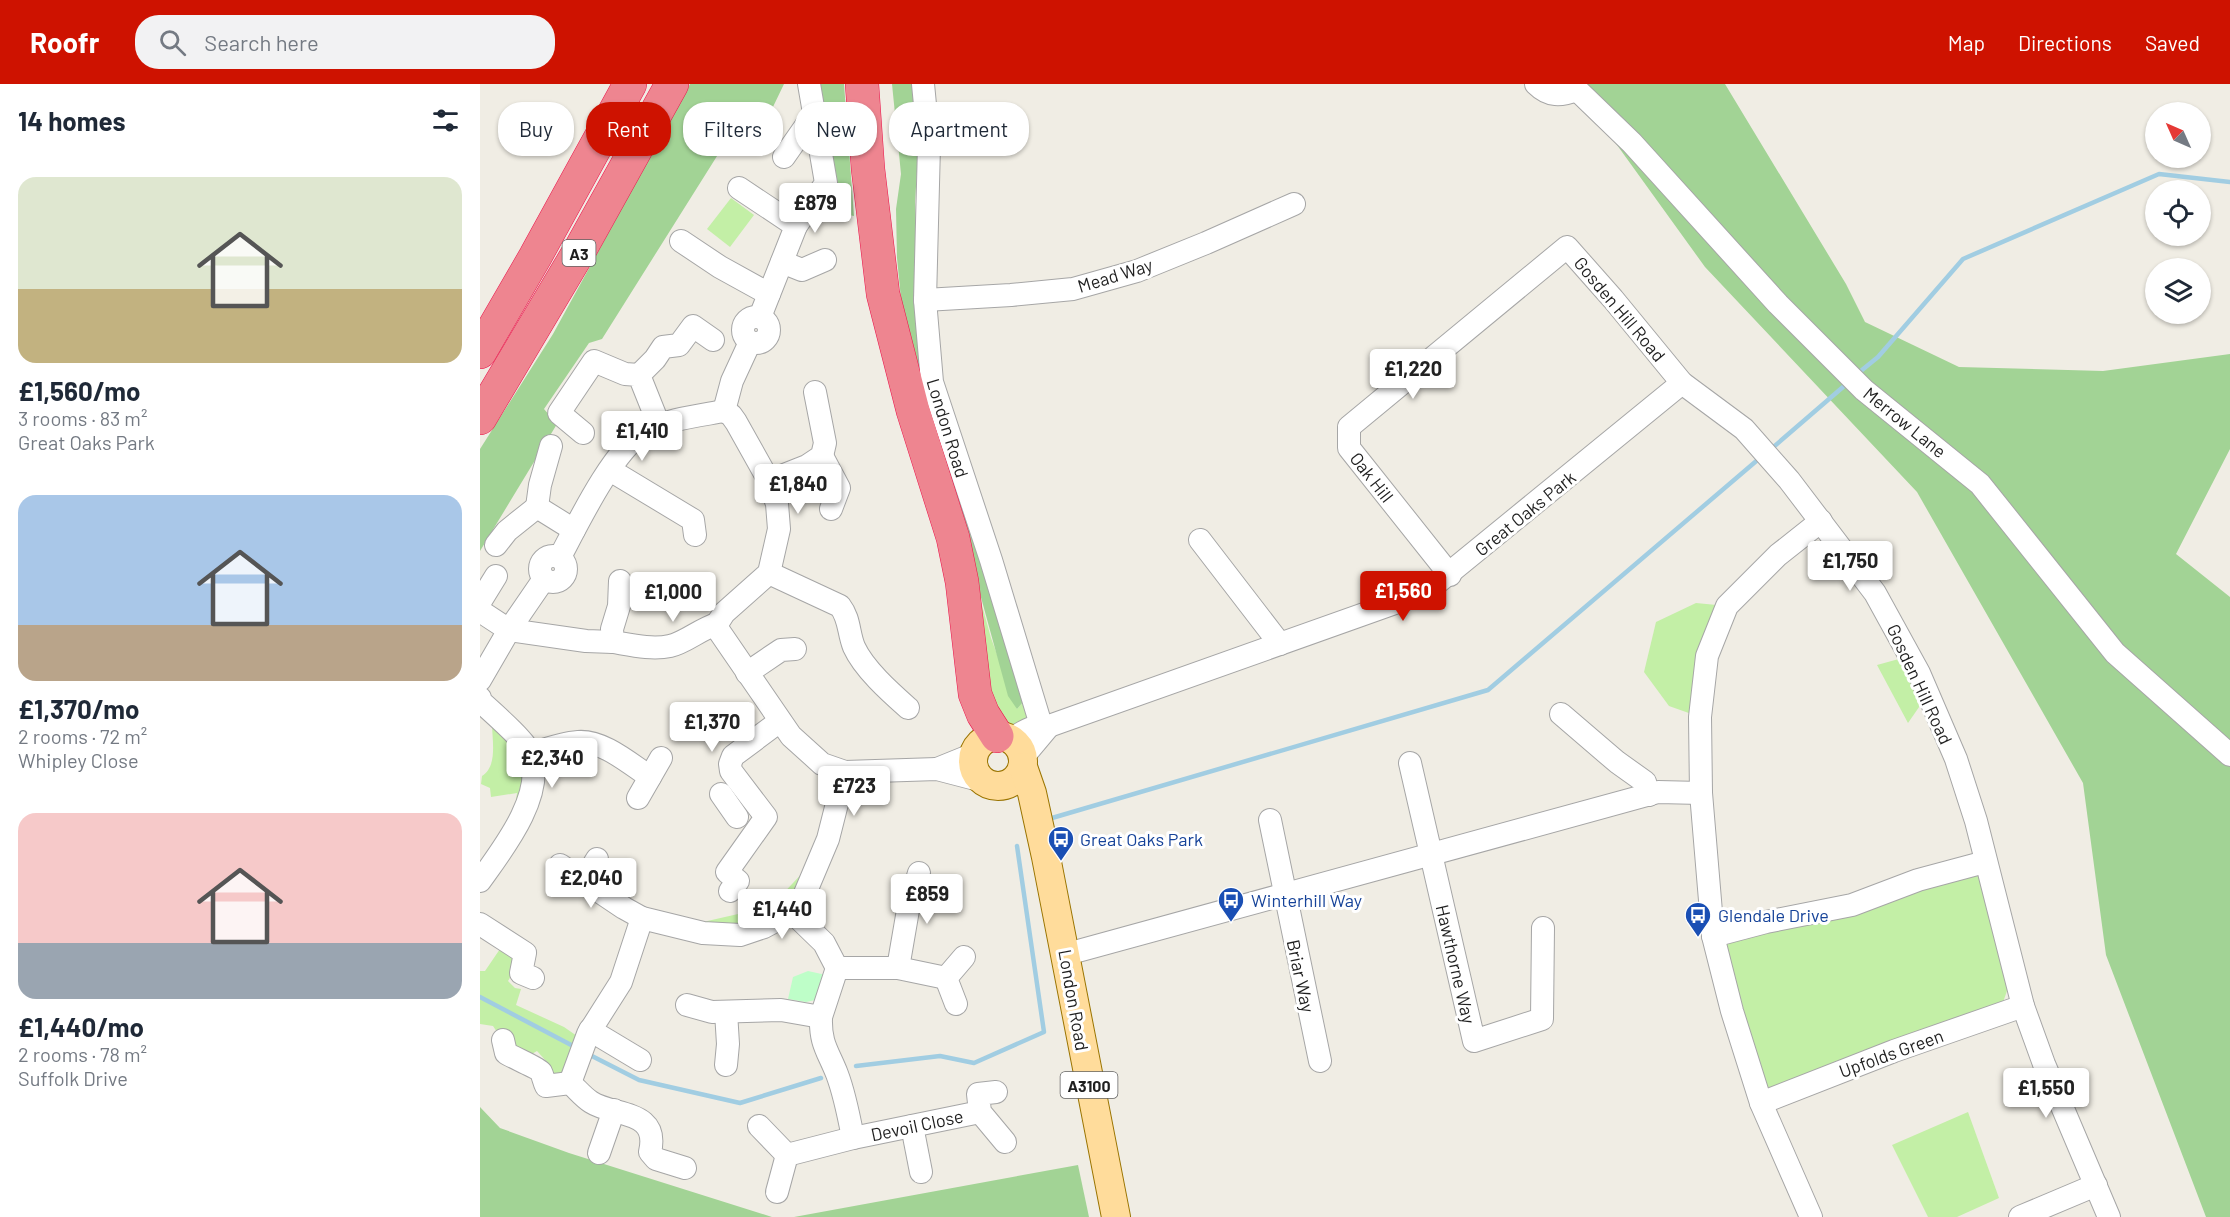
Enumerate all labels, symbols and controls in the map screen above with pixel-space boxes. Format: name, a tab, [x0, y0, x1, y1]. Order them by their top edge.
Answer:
search box	[135, 15, 555, 69]
text: Roofr	[30, 25, 99, 59]
icon: search	[156, 26, 189, 59]
text: Search here	[204, 29, 319, 55]
text: Map	[1948, 30, 1985, 55]
text: Directions	[2018, 30, 2112, 55]
text: Saved	[2145, 30, 2200, 55]
chip: Buy	[498, 102, 574, 156]
chip: Rent	[586, 102, 671, 156]
chip: Filters	[683, 102, 783, 156]
chip: New	[795, 102, 877, 156]
chip: Apartment	[889, 102, 1029, 156]
north arrow	[2145, 102, 2211, 168]
map controls	[2145, 102, 2211, 324]
icon: filters	[429, 104, 462, 137]
text: 14 homes	[18, 105, 125, 136]
button: locate	[2145, 180, 2211, 246]
pin: £879	[779, 183, 851, 234]
text: £879	[793, 190, 837, 214]
icon: home	[186, 216, 294, 324]
road number: A3	[562, 240, 596, 266]
street label: Gosden Hill Road	[1570, 252, 1670, 366]
street label: Mead Way	[1075, 253, 1155, 297]
button: layers	[2145, 258, 2211, 324]
pin: £1,220	[1364, 349, 1462, 400]
text: £1,220	[1384, 356, 1442, 380]
text: £1,560/mo	[18, 375, 141, 406]
street label: London Road	[923, 376, 973, 480]
street label: Merrow Lane	[1859, 382, 1951, 462]
text: 3 rooms · 83 m²	[18, 406, 147, 430]
pin: £1,410	[593, 411, 691, 462]
text: £1,410	[615, 418, 669, 442]
text: Great Oaks Park	[18, 430, 155, 454]
street label: Oak Hill	[1346, 448, 1398, 506]
pin: £1,840	[749, 464, 847, 515]
street label: Great Oaks Park	[1470, 466, 1580, 560]
text: £1,840	[769, 471, 827, 495]
icon: home	[186, 534, 294, 642]
pin: £1,750	[1801, 541, 1899, 592]
text: £1,750	[1822, 548, 1878, 572]
pin: £1,560	[1354, 571, 1452, 622]
pin: £1,000	[624, 572, 722, 623]
text: £1,560	[1374, 578, 1432, 602]
text: £1,000	[644, 579, 702, 603]
street label: Gosden Hill Road	[1883, 620, 1957, 748]
text: £1,370/mo	[18, 693, 139, 724]
pin: £1,370	[663, 702, 761, 753]
text: £1,370	[684, 709, 740, 733]
text: 2 rooms · 72 m²	[18, 724, 147, 748]
pin: £2,340	[503, 738, 601, 789]
text: £2,340	[520, 745, 584, 769]
text: Whipley Close	[18, 748, 139, 772]
pin: £723	[818, 766, 890, 817]
text: £723	[832, 773, 876, 797]
bus stop icon: Great Oaks Park	[1046, 824, 1076, 862]
place label: Great Oaks Park	[1080, 828, 1203, 850]
icon: home	[186, 852, 294, 960]
pin: £2,040	[542, 858, 640, 909]
text: £2,040	[559, 865, 623, 889]
pin: £859	[891, 874, 963, 925]
text: £859	[905, 881, 949, 905]
bus stop icon: Winterhill Way	[1216, 885, 1246, 923]
pin: £1,440	[733, 889, 831, 940]
place label: Winterhill Way	[1251, 889, 1362, 911]
text: £1,440	[752, 896, 812, 920]
bus stop icon: Glendale Drive	[1683, 900, 1713, 938]
street label: Hawthorne Way	[1432, 902, 1480, 1026]
place label: Glendale Drive	[1718, 904, 1829, 926]
street label: Briar Way	[1283, 937, 1319, 1015]
street label: London Road	[1054, 948, 1094, 1052]
text: £1,440/mo	[18, 1011, 144, 1042]
street label: Upfolds Green	[1836, 1024, 1946, 1082]
text: 2 rooms · 78 m²	[18, 1042, 147, 1066]
text: Suffolk Drive	[18, 1066, 128, 1090]
pin: £1,550	[1997, 1068, 2095, 1119]
road number: A3100	[1060, 1072, 1118, 1098]
text: £1,550	[2017, 1075, 2075, 1099]
street label: Devoil Close	[869, 1104, 965, 1146]

